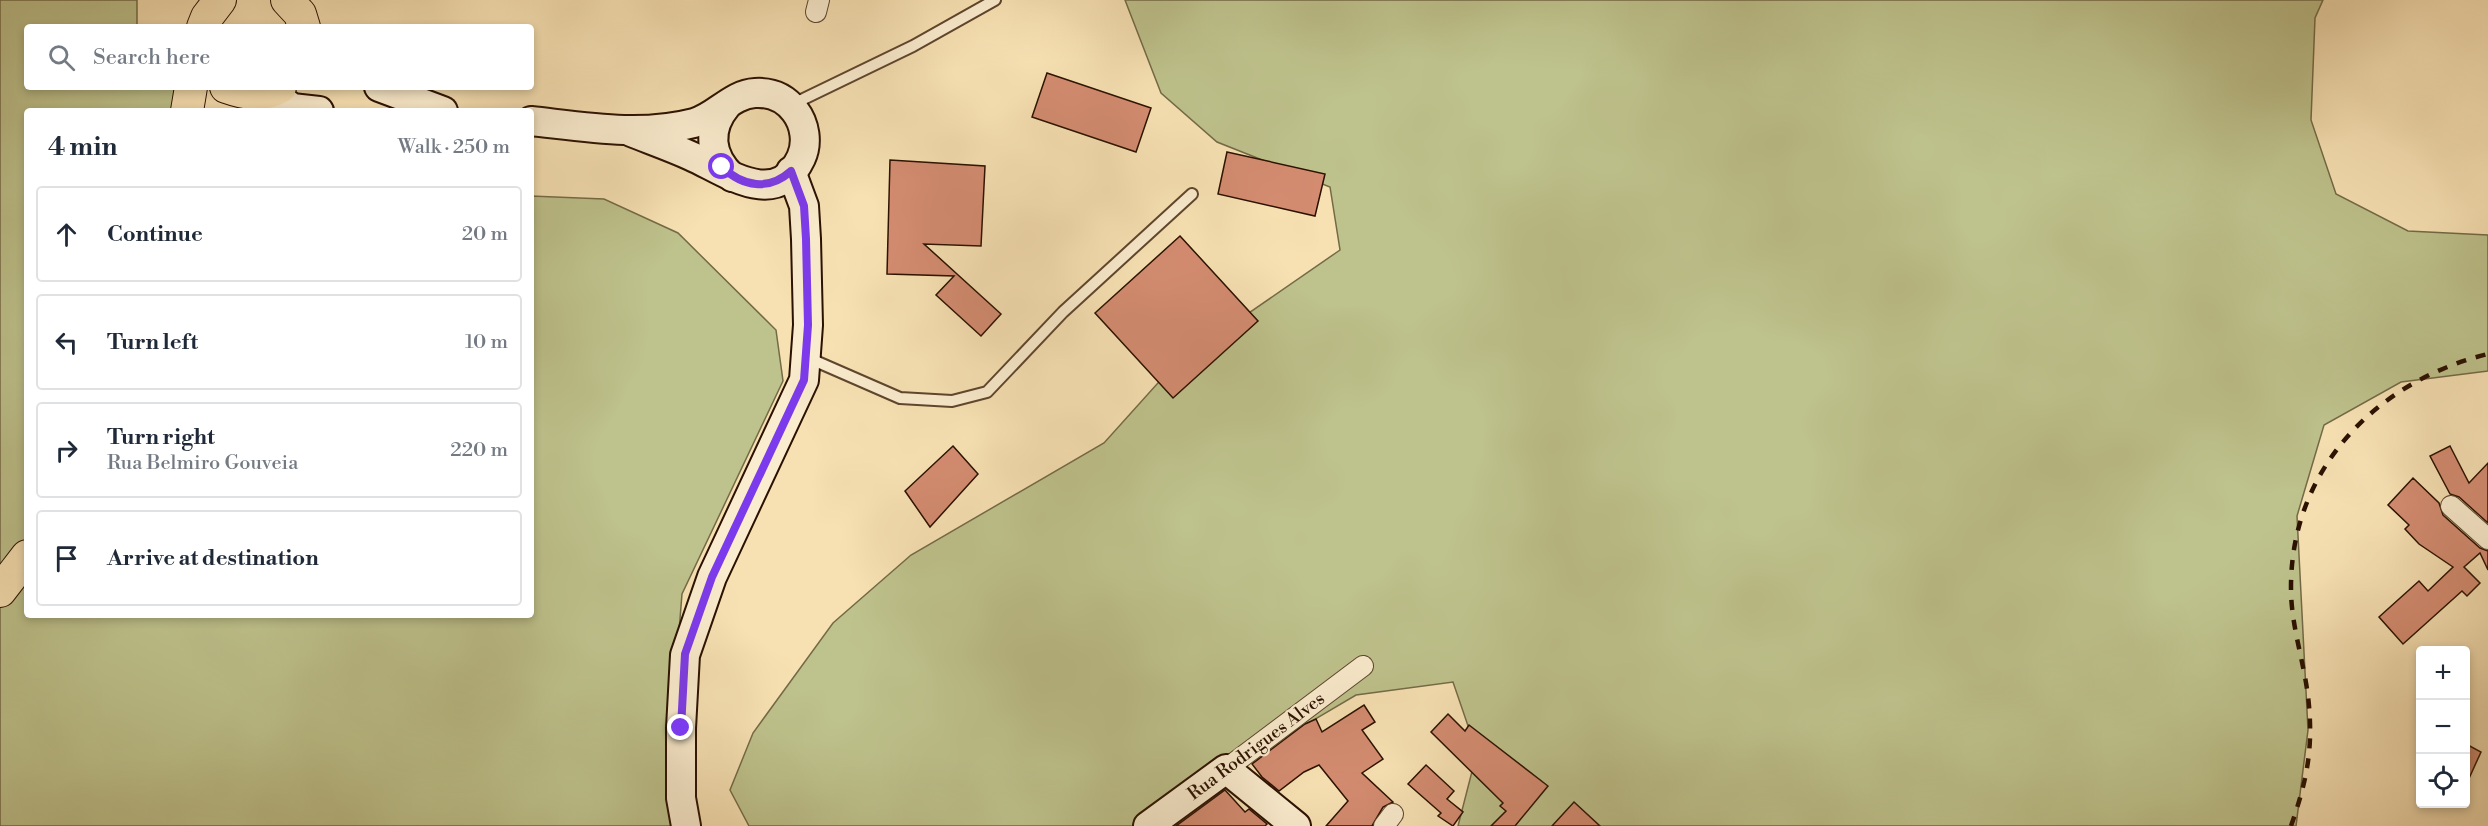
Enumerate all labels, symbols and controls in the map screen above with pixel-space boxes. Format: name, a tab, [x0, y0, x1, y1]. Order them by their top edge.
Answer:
search box	[24, 24, 534, 90]
icon: search	[45, 41, 78, 74]
text: Search here	[93, 44, 210, 71]
text: 4 min	[48, 131, 118, 163]
text: Walk · 250 m	[398, 135, 510, 160]
route start	[708, 153, 734, 179]
icon: ahead	[50, 218, 83, 251]
text: Continue	[107, 221, 203, 248]
text: 20 m	[462, 222, 508, 247]
icon: left	[50, 326, 83, 359]
text: Turn left	[107, 329, 198, 356]
text: 10 m	[465, 330, 508, 355]
text: Turn right	[107, 424, 215, 451]
icon: right	[50, 434, 83, 467]
text: 220 m	[450, 438, 508, 463]
text: Rua Belmiro Gouveia	[107, 451, 298, 476]
icon: arrive	[50, 542, 83, 575]
text: Arrive at destination	[107, 545, 319, 572]
map controls	[2416, 646, 2470, 808]
button: +	[2416, 646, 2470, 700]
street label: Rua Rodrigues Alves	[1183, 687, 1330, 806]
button: −	[2416, 700, 2470, 754]
route end	[667, 714, 693, 740]
button: locate	[2416, 754, 2470, 808]

